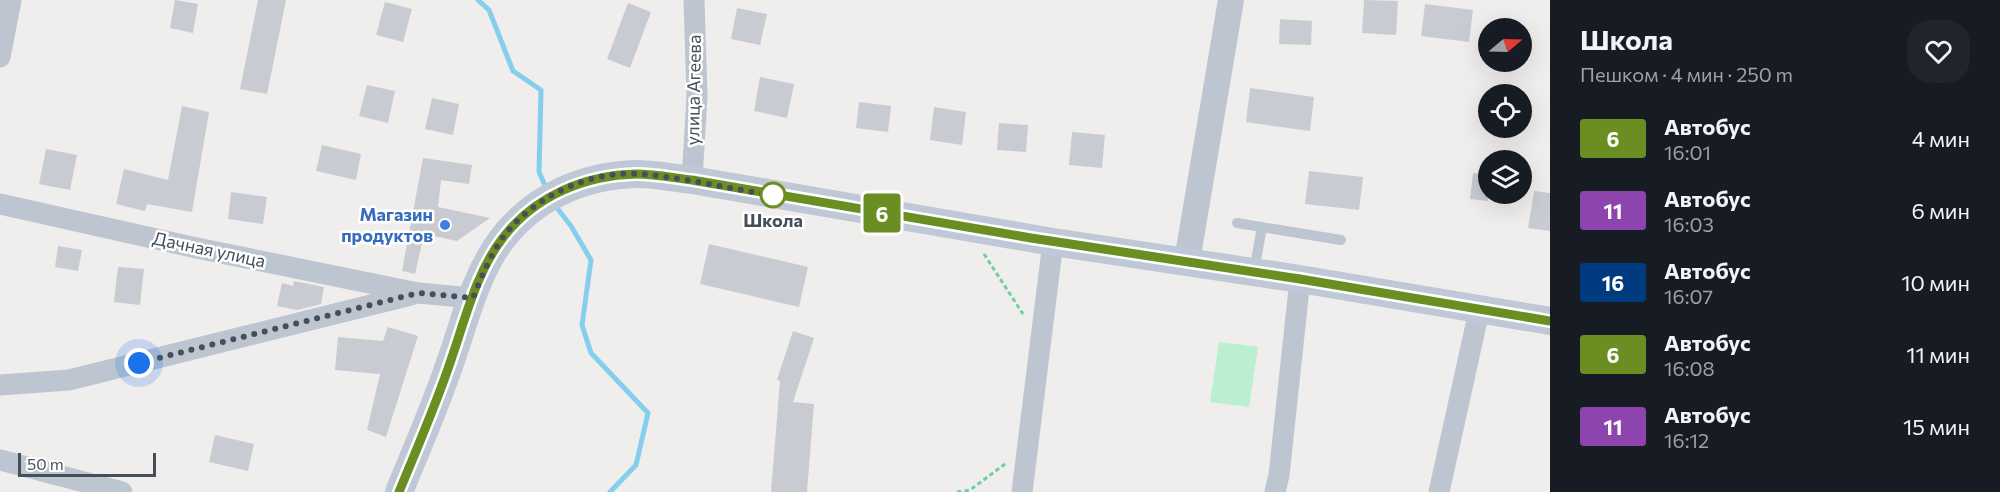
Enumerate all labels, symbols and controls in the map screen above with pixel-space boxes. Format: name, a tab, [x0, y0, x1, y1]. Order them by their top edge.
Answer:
north arrow	[1478, 18, 1532, 72]
map controls	[1478, 18, 1532, 204]
button: heart	[1907, 20, 1970, 83]
text: Школа	[1580, 22, 1673, 56]
street label: улица Агеева	[681, 34, 705, 146]
text: Пешком · 4 мин · 250 m	[1580, 62, 1793, 86]
button: locate	[1478, 84, 1532, 138]
text: Автобус	[1664, 113, 1751, 140]
text: 4 мин	[1912, 125, 1970, 152]
text: 6	[1607, 126, 1619, 151]
text: 16:01	[1664, 140, 1711, 164]
button: layers	[1478, 150, 1532, 204]
marker: Школа	[760, 182, 786, 208]
text: Автобус	[1664, 185, 1751, 212]
line badge: 6	[862, 194, 902, 232]
text: 6 мин	[1912, 197, 1970, 224]
text: 11	[1603, 198, 1623, 223]
text: 6	[876, 201, 888, 226]
place label: Магазин продуктов	[341, 203, 433, 246]
place label: Школа	[743, 209, 803, 231]
text: 16:03	[1664, 212, 1714, 236]
marker: Магазин продуктов	[438, 218, 452, 232]
street label: Дачная улица	[151, 226, 268, 272]
text: Автобус	[1664, 257, 1751, 284]
text: 10 мин	[1901, 269, 1970, 296]
text: 16	[1602, 270, 1624, 295]
text: 16:07	[1664, 284, 1713, 308]
text: Автобус	[1664, 329, 1751, 356]
text: 11 мин	[1906, 341, 1970, 368]
text: 6	[1607, 342, 1619, 367]
your location	[124, 348, 154, 378]
text: 16:08	[1664, 356, 1715, 380]
text: Автобус	[1664, 401, 1751, 428]
text: 15 мин	[1903, 413, 1970, 440]
text: 11	[1603, 414, 1623, 439]
text: 16:12	[1664, 428, 1709, 452]
scale bar	[18, 450, 156, 478]
text: 50 m	[27, 454, 64, 473]

